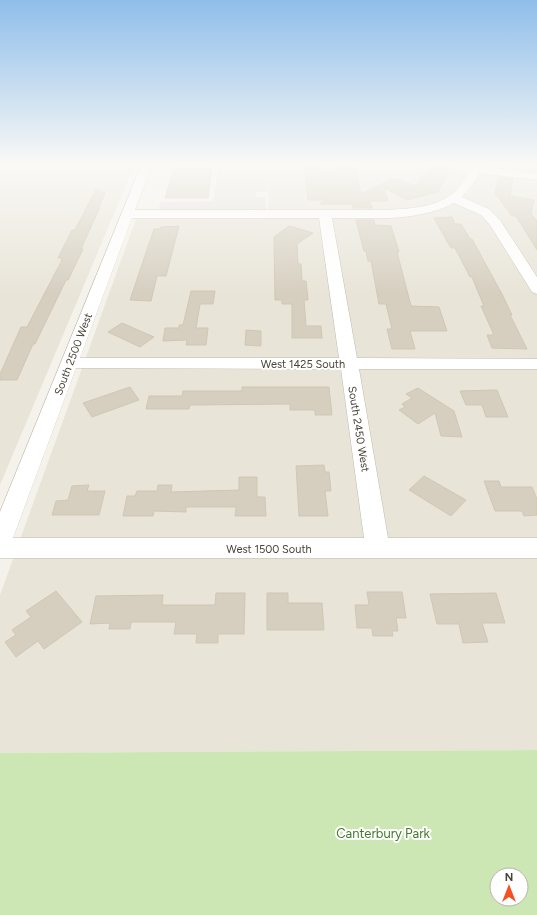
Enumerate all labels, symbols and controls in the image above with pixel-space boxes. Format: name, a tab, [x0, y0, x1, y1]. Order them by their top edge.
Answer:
street label: South 2500 West	[52, 311, 95, 397]
street label: West 1425 South	[261, 358, 345, 371]
street label: South 2450 West	[345, 385, 372, 473]
street label: West 1500 South	[226, 543, 312, 556]
park label: Canterbury Park	[336, 826, 431, 841]
north arrow	[489, 867, 529, 907]
text: N	[505, 871, 513, 884]

